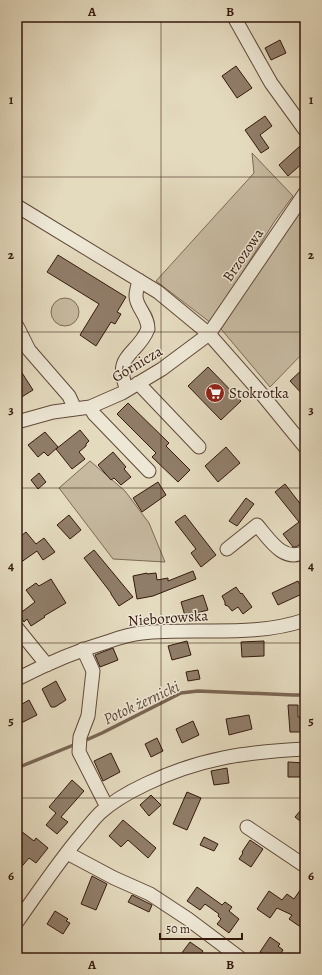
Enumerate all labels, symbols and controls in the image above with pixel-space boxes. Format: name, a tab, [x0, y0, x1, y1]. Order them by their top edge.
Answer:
text: A	[87, 3, 97, 20]
text: B	[226, 3, 234, 20]
text: 1	[9, 91, 14, 108]
text: 1	[309, 91, 314, 108]
street label: Brzozowa	[218, 224, 268, 286]
text: 2	[8, 246, 15, 263]
text: 2	[308, 246, 315, 263]
street label: Górnicza	[108, 341, 166, 387]
supermarket icon: Stokrotka	[204, 382, 226, 404]
place label: Stokrotka	[229, 383, 289, 403]
text: 3	[8, 401, 14, 418]
text: 3	[308, 401, 314, 418]
text: 4	[8, 557, 14, 574]
text: 4	[308, 557, 314, 574]
street label: Nieborowska	[127, 605, 209, 631]
water label: Potok żernicki	[100, 676, 183, 730]
text: 5	[8, 712, 14, 729]
text: 5	[308, 712, 314, 729]
text: 6	[8, 867, 14, 884]
text: 6	[308, 867, 314, 884]
scale bar	[160, 915, 242, 941]
text: 50 m	[166, 921, 190, 937]
text: A	[87, 956, 97, 973]
text: B	[226, 956, 234, 973]

